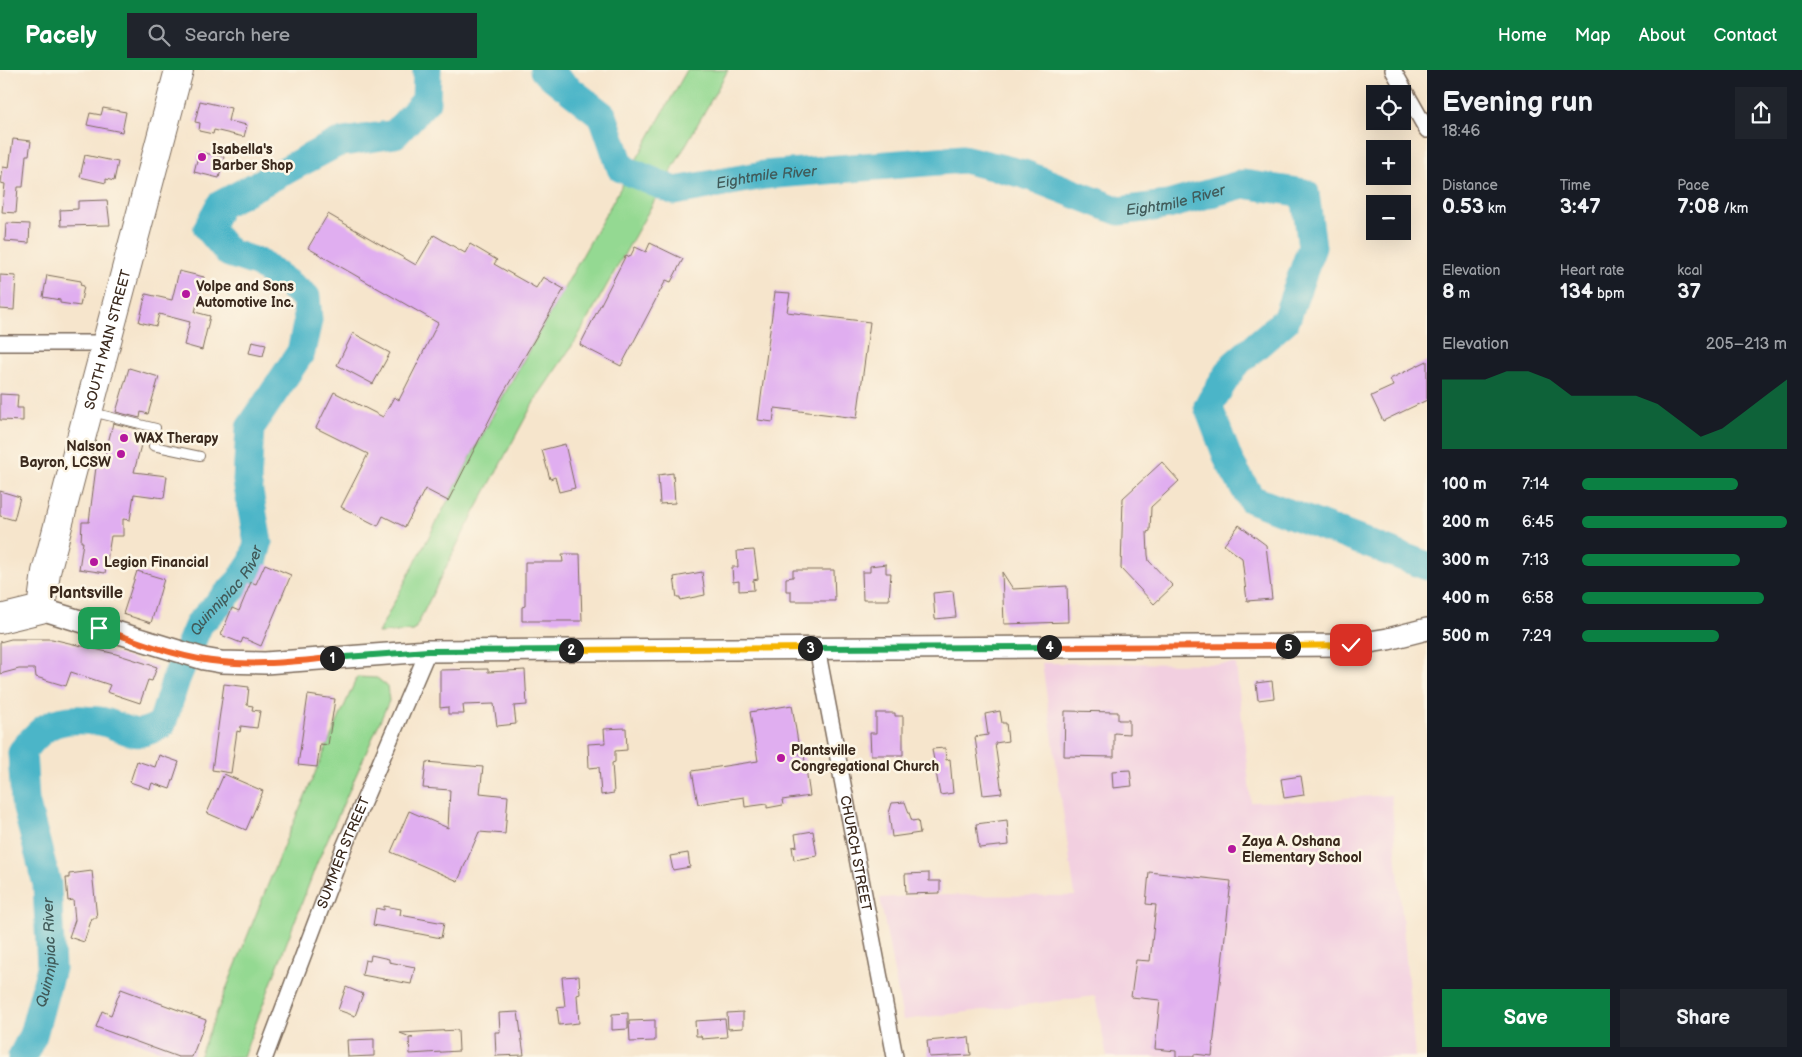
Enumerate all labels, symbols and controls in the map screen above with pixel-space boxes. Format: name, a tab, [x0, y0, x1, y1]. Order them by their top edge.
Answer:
search box	[127, 13, 477, 58]
text: Pacely	[25, 21, 97, 50]
icon: search	[145, 21, 173, 49]
text: Search here	[185, 24, 290, 47]
text: Home	[1498, 25, 1547, 46]
text: Map	[1575, 25, 1611, 46]
text: About	[1639, 25, 1686, 46]
text: Contact	[1714, 25, 1777, 46]
map controls	[1366, 85, 1411, 240]
button: locate	[1366, 85, 1411, 130]
text: Evening run	[1442, 86, 1593, 119]
button: share	[1735, 87, 1787, 139]
text: 18:46	[1442, 122, 1480, 141]
button: +	[1366, 140, 1411, 185]
place label: Isabella's Barber Shop	[212, 141, 293, 174]
marker: Isabella's Barber Shop	[196, 151, 208, 163]
water label: Eightmile River	[714, 161, 819, 193]
text: Distance	[1442, 177, 1498, 194]
text: Time	[1560, 177, 1591, 194]
text: Pace	[1677, 177, 1709, 194]
water label: Eightmile River	[1125, 180, 1229, 220]
text: 0.53	[1442, 194, 1484, 219]
text: 3:47	[1560, 194, 1601, 219]
text: 7:08	[1677, 194, 1720, 219]
button: −	[1366, 195, 1411, 240]
text: km	[1484, 200, 1506, 217]
text: /km	[1720, 200, 1748, 217]
text: Elevation	[1442, 262, 1500, 279]
text: Heart rate	[1560, 262, 1624, 279]
text: kcal	[1677, 262, 1702, 279]
street label: SOUTH MAIN STREET	[81, 267, 134, 411]
place label: Volpe and Sons Automotive Inc.	[195, 278, 294, 311]
text: 8	[1442, 279, 1455, 304]
text: 134	[1560, 279, 1593, 304]
text: 37	[1677, 279, 1701, 304]
text: m	[1455, 285, 1470, 302]
text: bpm	[1593, 285, 1625, 302]
marker: Volpe and Sons Automotive Inc.	[180, 288, 192, 300]
text: Elevation	[1442, 335, 1509, 354]
text: 205–213 m	[1706, 335, 1787, 354]
place label: WAX Therapy	[134, 430, 219, 447]
marker: WAX Therapy	[118, 432, 130, 444]
place label: Nalson Bayron, LCSW	[20, 438, 111, 471]
marker: Nalson Bayron, LCSW	[115, 448, 127, 460]
text: 100 m	[1442, 475, 1487, 494]
text: 7:14	[1522, 475, 1549, 494]
text: 200 m	[1442, 513, 1489, 532]
text: 6:45	[1522, 513, 1554, 532]
water label: Quinnipiac River	[186, 542, 267, 638]
text: 300 m	[1442, 551, 1489, 570]
text: 7:13	[1522, 551, 1549, 570]
place label: Legion Financial	[104, 554, 209, 571]
marker: Legion Financial	[88, 556, 100, 568]
district label: Plantsville	[49, 584, 123, 603]
text: 400 m	[1442, 589, 1489, 608]
text: 6:58	[1522, 589, 1554, 608]
pin	[78, 607, 120, 649]
icon: arrive	[85, 614, 113, 642]
pin	[1330, 624, 1372, 666]
text: 500 m	[1442, 627, 1489, 646]
text: 7:29	[1522, 627, 1552, 646]
icon: check	[1337, 631, 1365, 659]
pin: 4	[1036, 634, 1062, 660]
pin: 5	[1276, 634, 1300, 658]
pin: 3	[798, 636, 822, 660]
pin: 2	[558, 638, 584, 662]
text: 5	[1284, 638, 1293, 655]
text: 4	[1045, 639, 1054, 656]
text: 3	[806, 640, 815, 657]
text: 2	[567, 642, 576, 659]
pin: 1	[320, 646, 344, 670]
text: 1	[330, 650, 335, 667]
place label: Plantsville Congregational Church	[791, 742, 939, 775]
marker: Plantsville Congregational Church	[775, 752, 787, 764]
street label: SUMMER STREET	[313, 793, 373, 911]
street label: CHURCH STREET	[837, 794, 876, 913]
place label: Zaya A. Oshana Elementary School	[1242, 833, 1362, 866]
marker: Zaya A. Oshana Elementary School	[1226, 843, 1238, 855]
water label: Quinnipiac River	[31, 896, 60, 1009]
button: Save	[1442, 989, 1610, 1047]
button: Share	[1620, 989, 1787, 1047]

